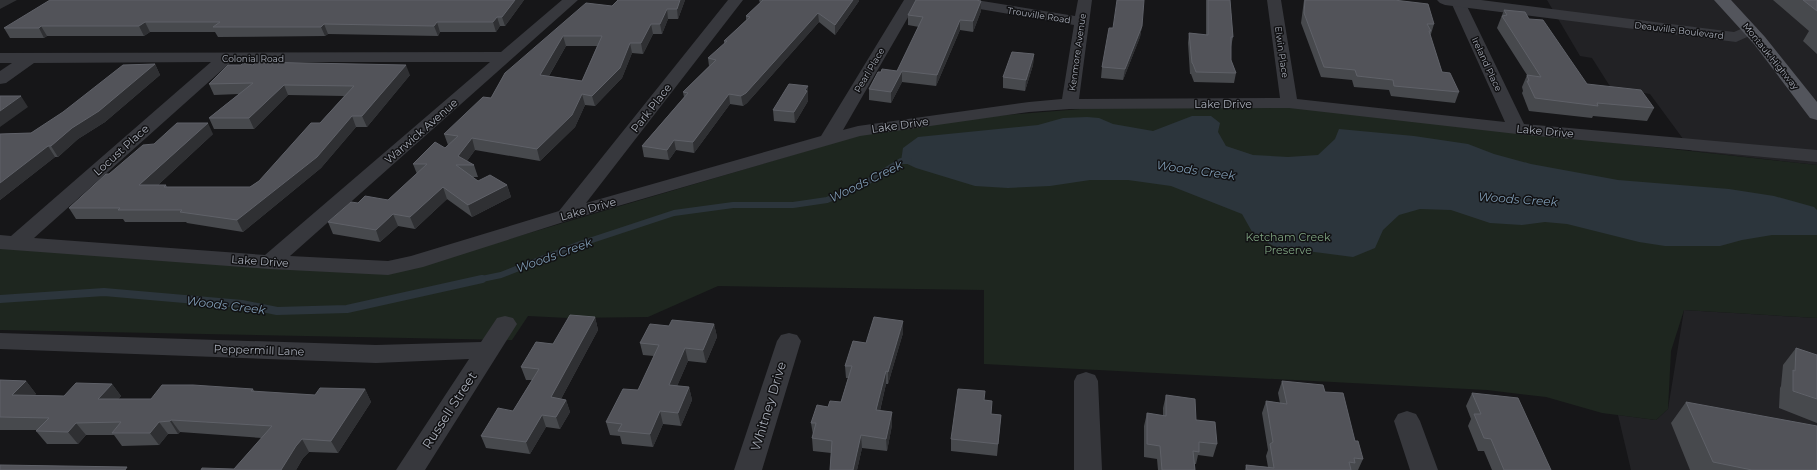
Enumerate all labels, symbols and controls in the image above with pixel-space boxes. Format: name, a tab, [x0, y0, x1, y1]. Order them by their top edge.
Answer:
street label: Trouville Road	[1007, 5, 1071, 25]
street label: Kenmore Avenue	[1066, 12, 1088, 91]
street label: Deauville Boulevard	[1634, 19, 1724, 41]
street label: Montauk Highway	[1741, 20, 1801, 92]
street label: Elwin Place	[1273, 26, 1291, 79]
street label: Ireland Place	[1470, 35, 1505, 93]
street label: Pearl Place	[851, 45, 887, 94]
street label: Colonial Road	[222, 53, 284, 64]
street label: Park Place	[628, 81, 675, 135]
street label: Warwick Avenue	[382, 95, 461, 167]
street label: Lake Drive	[1194, 97, 1252, 111]
street label: Lake Drive	[870, 114, 930, 136]
street label: Locust Place	[90, 121, 152, 179]
street label: Lake Drive	[1516, 122, 1575, 141]
water label: Woods Creek	[827, 156, 906, 205]
water label: Woods Creek	[1156, 157, 1237, 183]
water label: Woods Creek	[1478, 189, 1559, 209]
street label: Lake Drive	[558, 194, 618, 224]
park label: Ketcham Creek Preserve	[1246, 230, 1331, 257]
water label: Woods Creek	[514, 234, 595, 276]
street label: Lake Drive	[231, 252, 290, 270]
water label: Woods Creek	[186, 293, 267, 317]
street label: Peppermill Lane	[213, 341, 305, 359]
street label: Whitney Drive	[747, 359, 789, 453]
street label: Russell Street	[418, 369, 480, 451]

